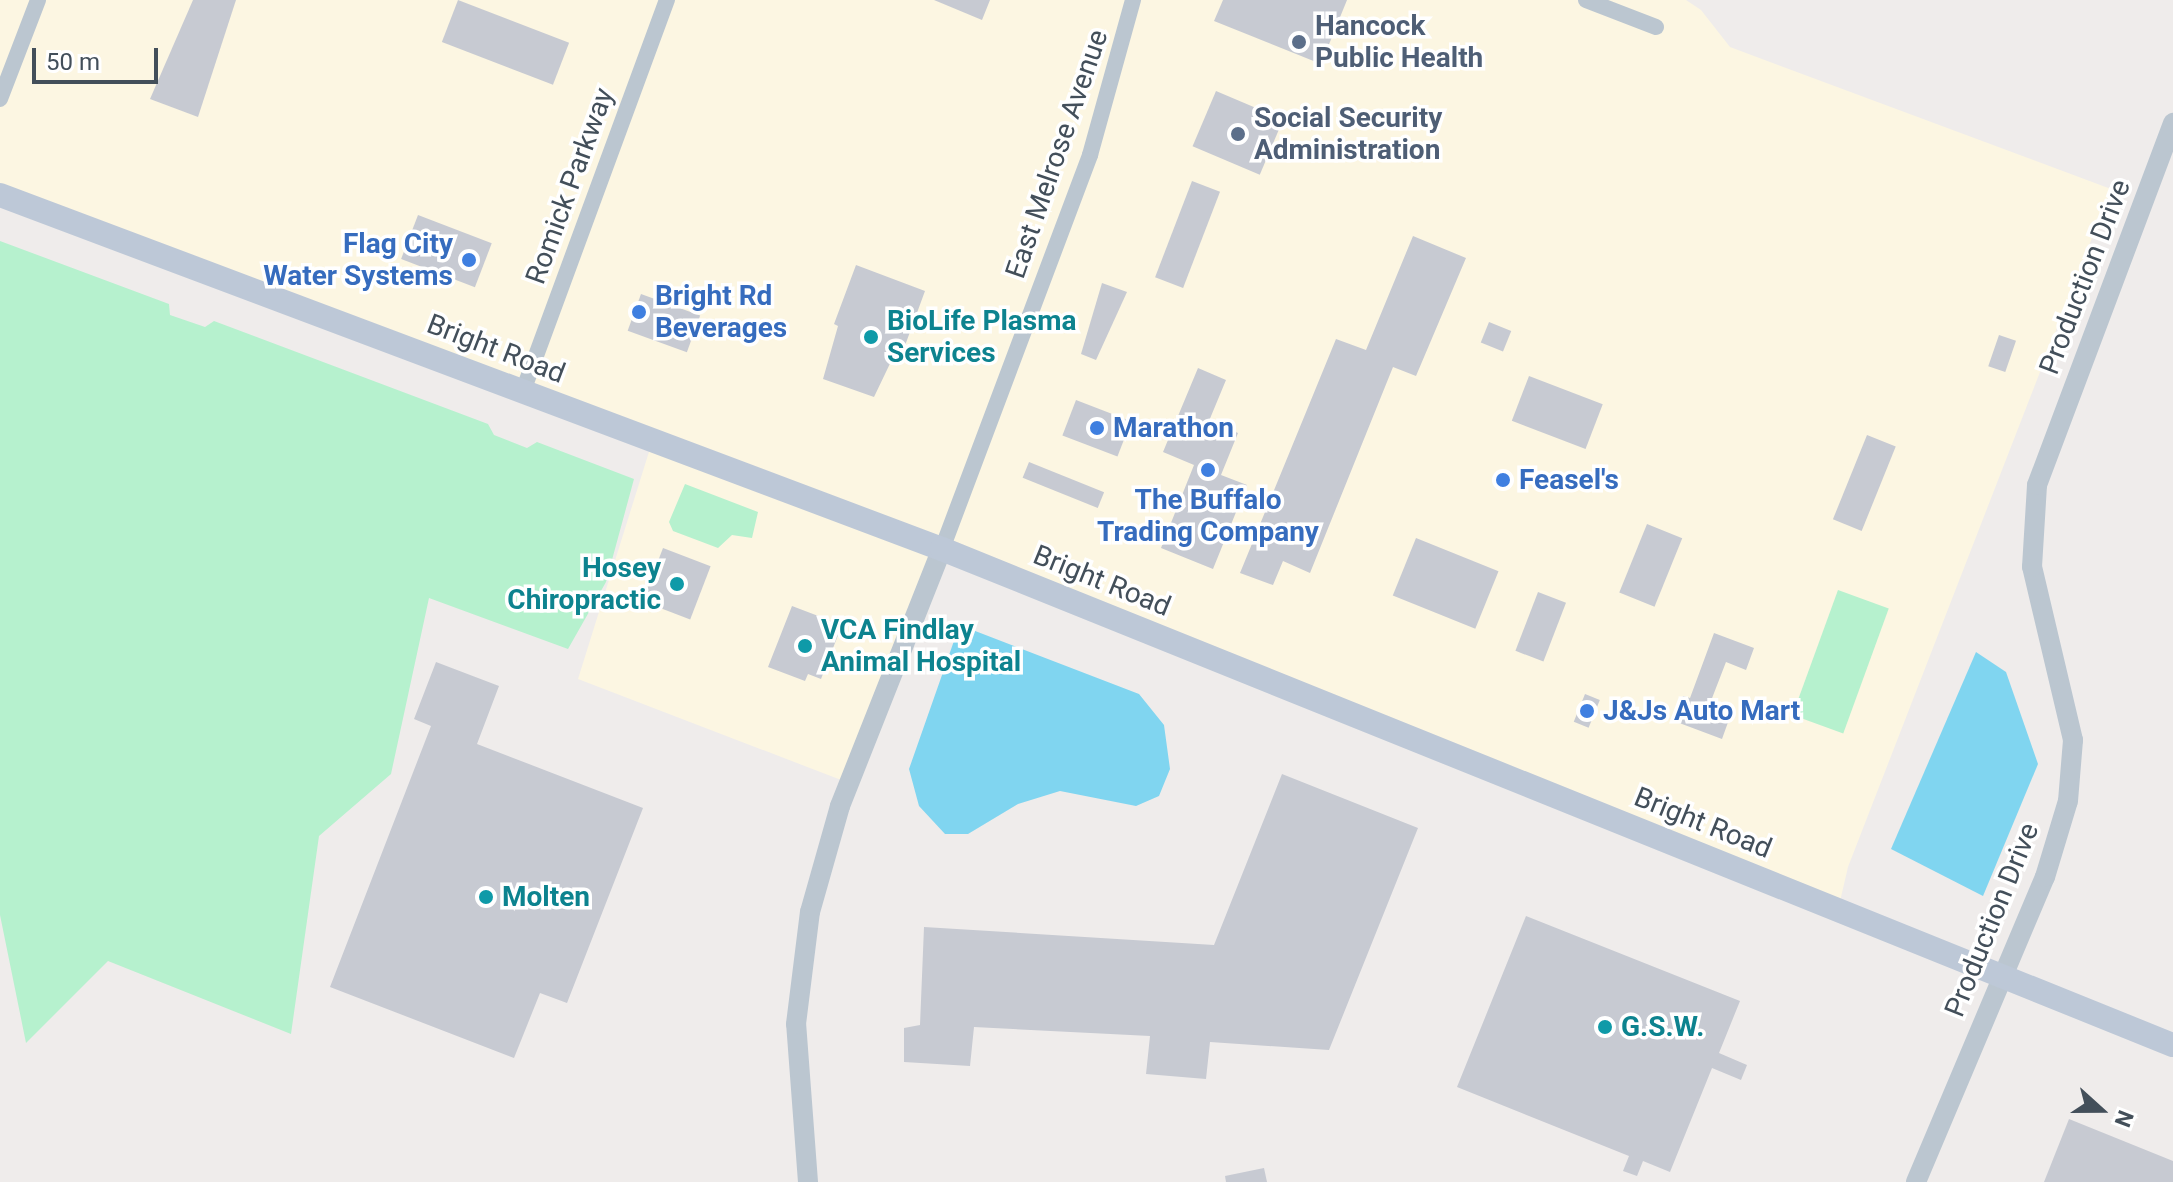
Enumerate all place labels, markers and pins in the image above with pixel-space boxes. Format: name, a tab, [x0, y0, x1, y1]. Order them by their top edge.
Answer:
place label: Hancock Public Health	[1315, 9, 1483, 75]
marker: Hancock Public Health	[1290, 33, 1308, 51]
place label: Social Security Administration	[1254, 101, 1442, 167]
marker: Social Security Administration	[1229, 125, 1247, 143]
place label: Flag City Water Systems	[263, 227, 453, 293]
marker: Flag City Water Systems	[460, 251, 478, 269]
place label: Bright Rd Beverages	[655, 279, 787, 345]
marker: Bright Rd Beverages	[630, 303, 648, 321]
place label: BioLife Plasma Services	[887, 304, 1076, 370]
marker: BioLife Plasma Services	[862, 328, 880, 346]
place label: Marathon	[1113, 411, 1234, 445]
marker: Marathon	[1088, 419, 1106, 437]
marker: The Buffalo Trading Company	[1199, 461, 1217, 479]
place label: Feasel's	[1519, 463, 1619, 497]
marker: Feasel's	[1494, 471, 1512, 489]
place label: The Buffalo Trading Company	[1097, 483, 1319, 549]
place label: Hosey Chiropractic	[507, 551, 661, 617]
marker: Hosey Chiropractic	[668, 575, 686, 593]
place label: VCA Findlay Animal Hospital	[821, 613, 1021, 679]
marker: VCA Findlay Animal Hospital	[796, 637, 814, 655]
place label: J&Js Auto Mart	[1603, 694, 1800, 728]
marker: J&Js Auto Mart	[1578, 702, 1596, 720]
place label: Molten	[502, 880, 590, 914]
marker: Molten	[477, 888, 495, 906]
place label: G.S.W.	[1621, 1010, 1704, 1044]
marker: G.S.W.	[1596, 1018, 1614, 1036]

